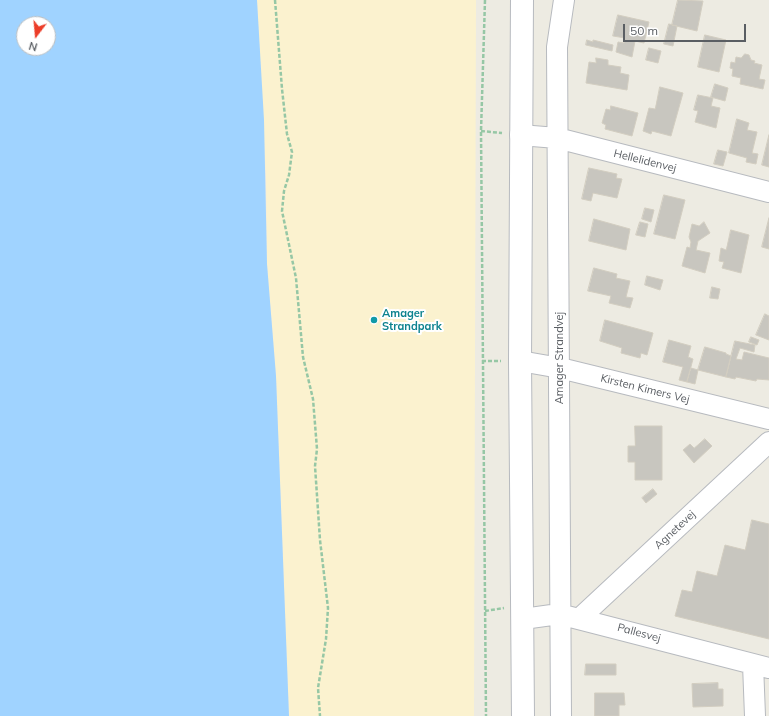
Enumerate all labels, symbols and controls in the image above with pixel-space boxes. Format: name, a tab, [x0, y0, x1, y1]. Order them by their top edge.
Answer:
north arrow	[16, 16, 56, 56]
scale bar	[625, 16, 748, 42]
text: 50 m	[630, 23, 658, 38]
text: N	[27, 39, 39, 54]
street label: Hellelidenvej	[612, 147, 678, 175]
place label: Amager Strandpark	[382, 307, 442, 333]
street label: Amager Strandvej	[553, 312, 567, 404]
marker: Amager Strandpark	[369, 315, 379, 325]
street label: Kirsten Kimers Vej	[599, 372, 691, 406]
street label: Agnetevej	[652, 508, 698, 552]
street label: Pallesvej	[616, 621, 662, 645]

